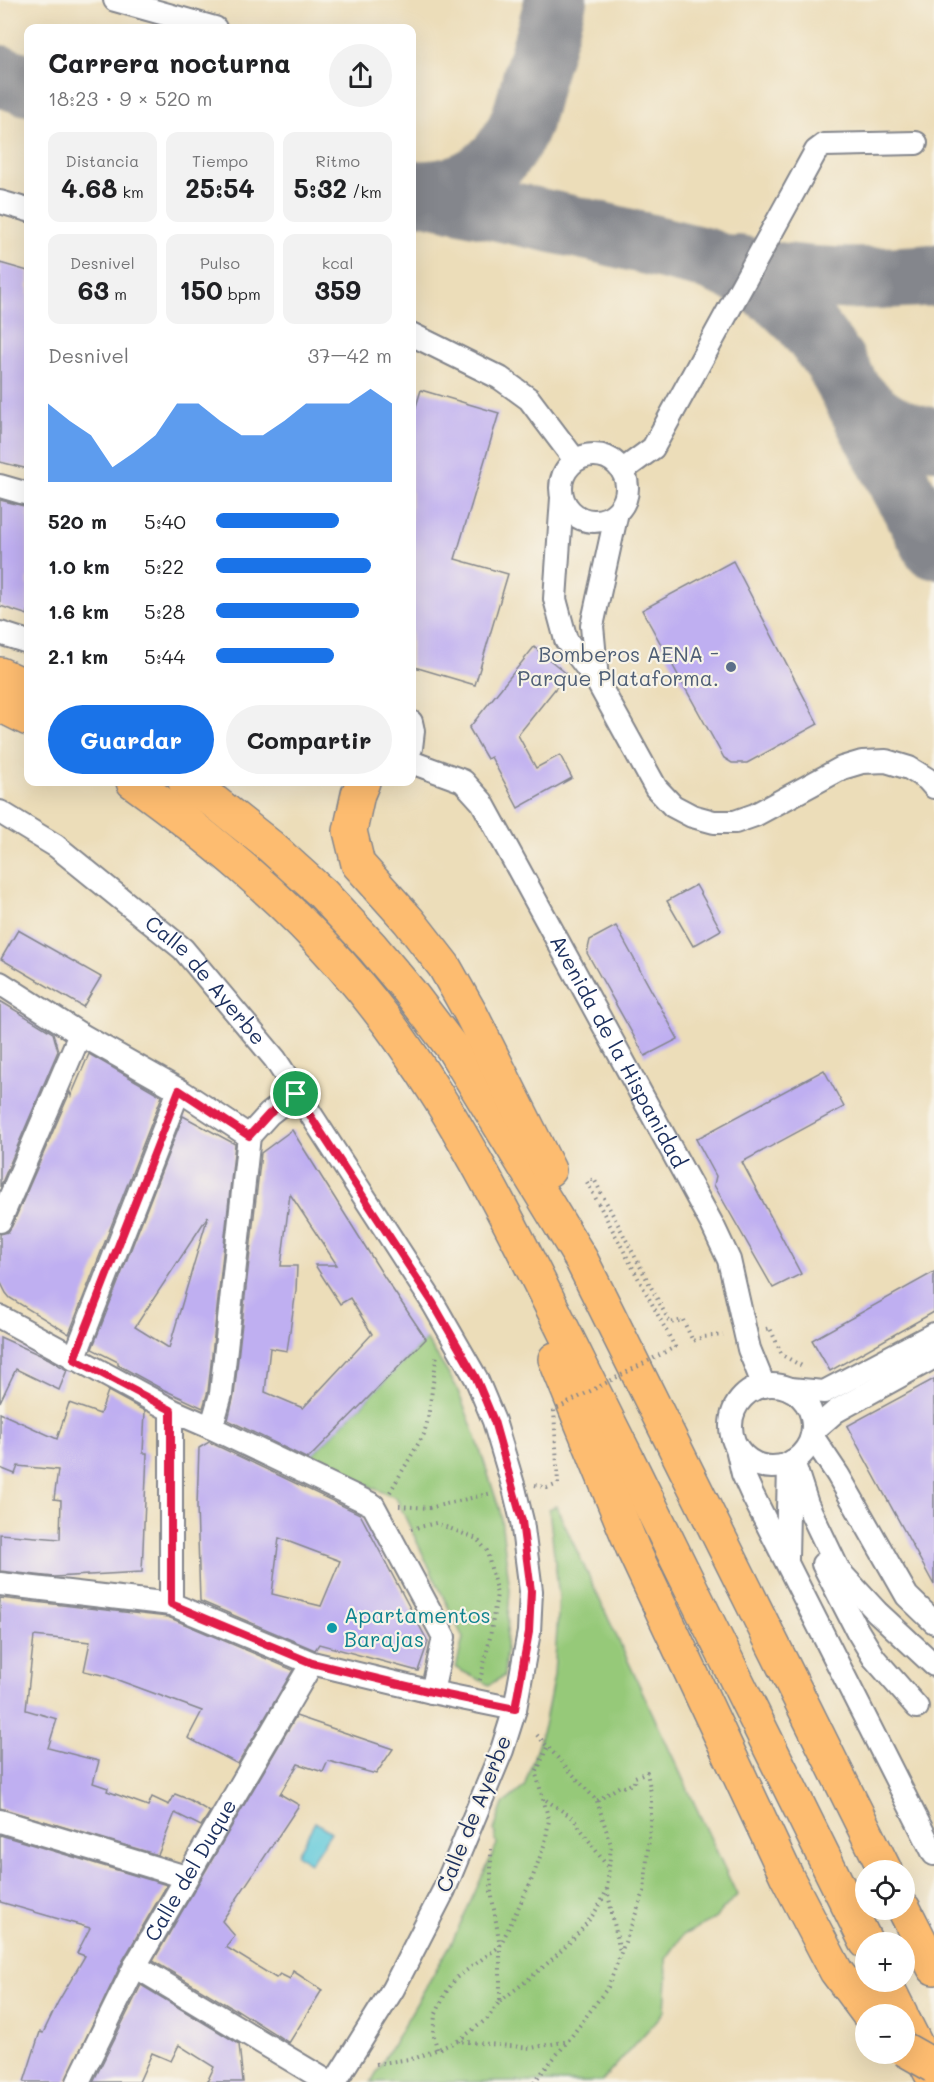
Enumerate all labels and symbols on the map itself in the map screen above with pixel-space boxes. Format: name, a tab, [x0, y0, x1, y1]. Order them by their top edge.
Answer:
place label: Bomberos AENA - Parque Plataforma.	[517, 640, 719, 691]
marker: Bomberos AENA - Parque Plataforma.	[724, 660, 738, 674]
street label: Calle de Ayerbe	[140, 909, 272, 1050]
street label: Avenida de la Hispanidad	[545, 930, 694, 1172]
pin	[270, 1068, 321, 1119]
place label: Apartamentos Barajas	[344, 1601, 491, 1652]
marker: Apartamentos Barajas	[325, 1621, 339, 1635]
street label: Calle de Ayerbe	[429, 1731, 516, 1896]
street label: Calle del Duque	[137, 1793, 242, 1946]

